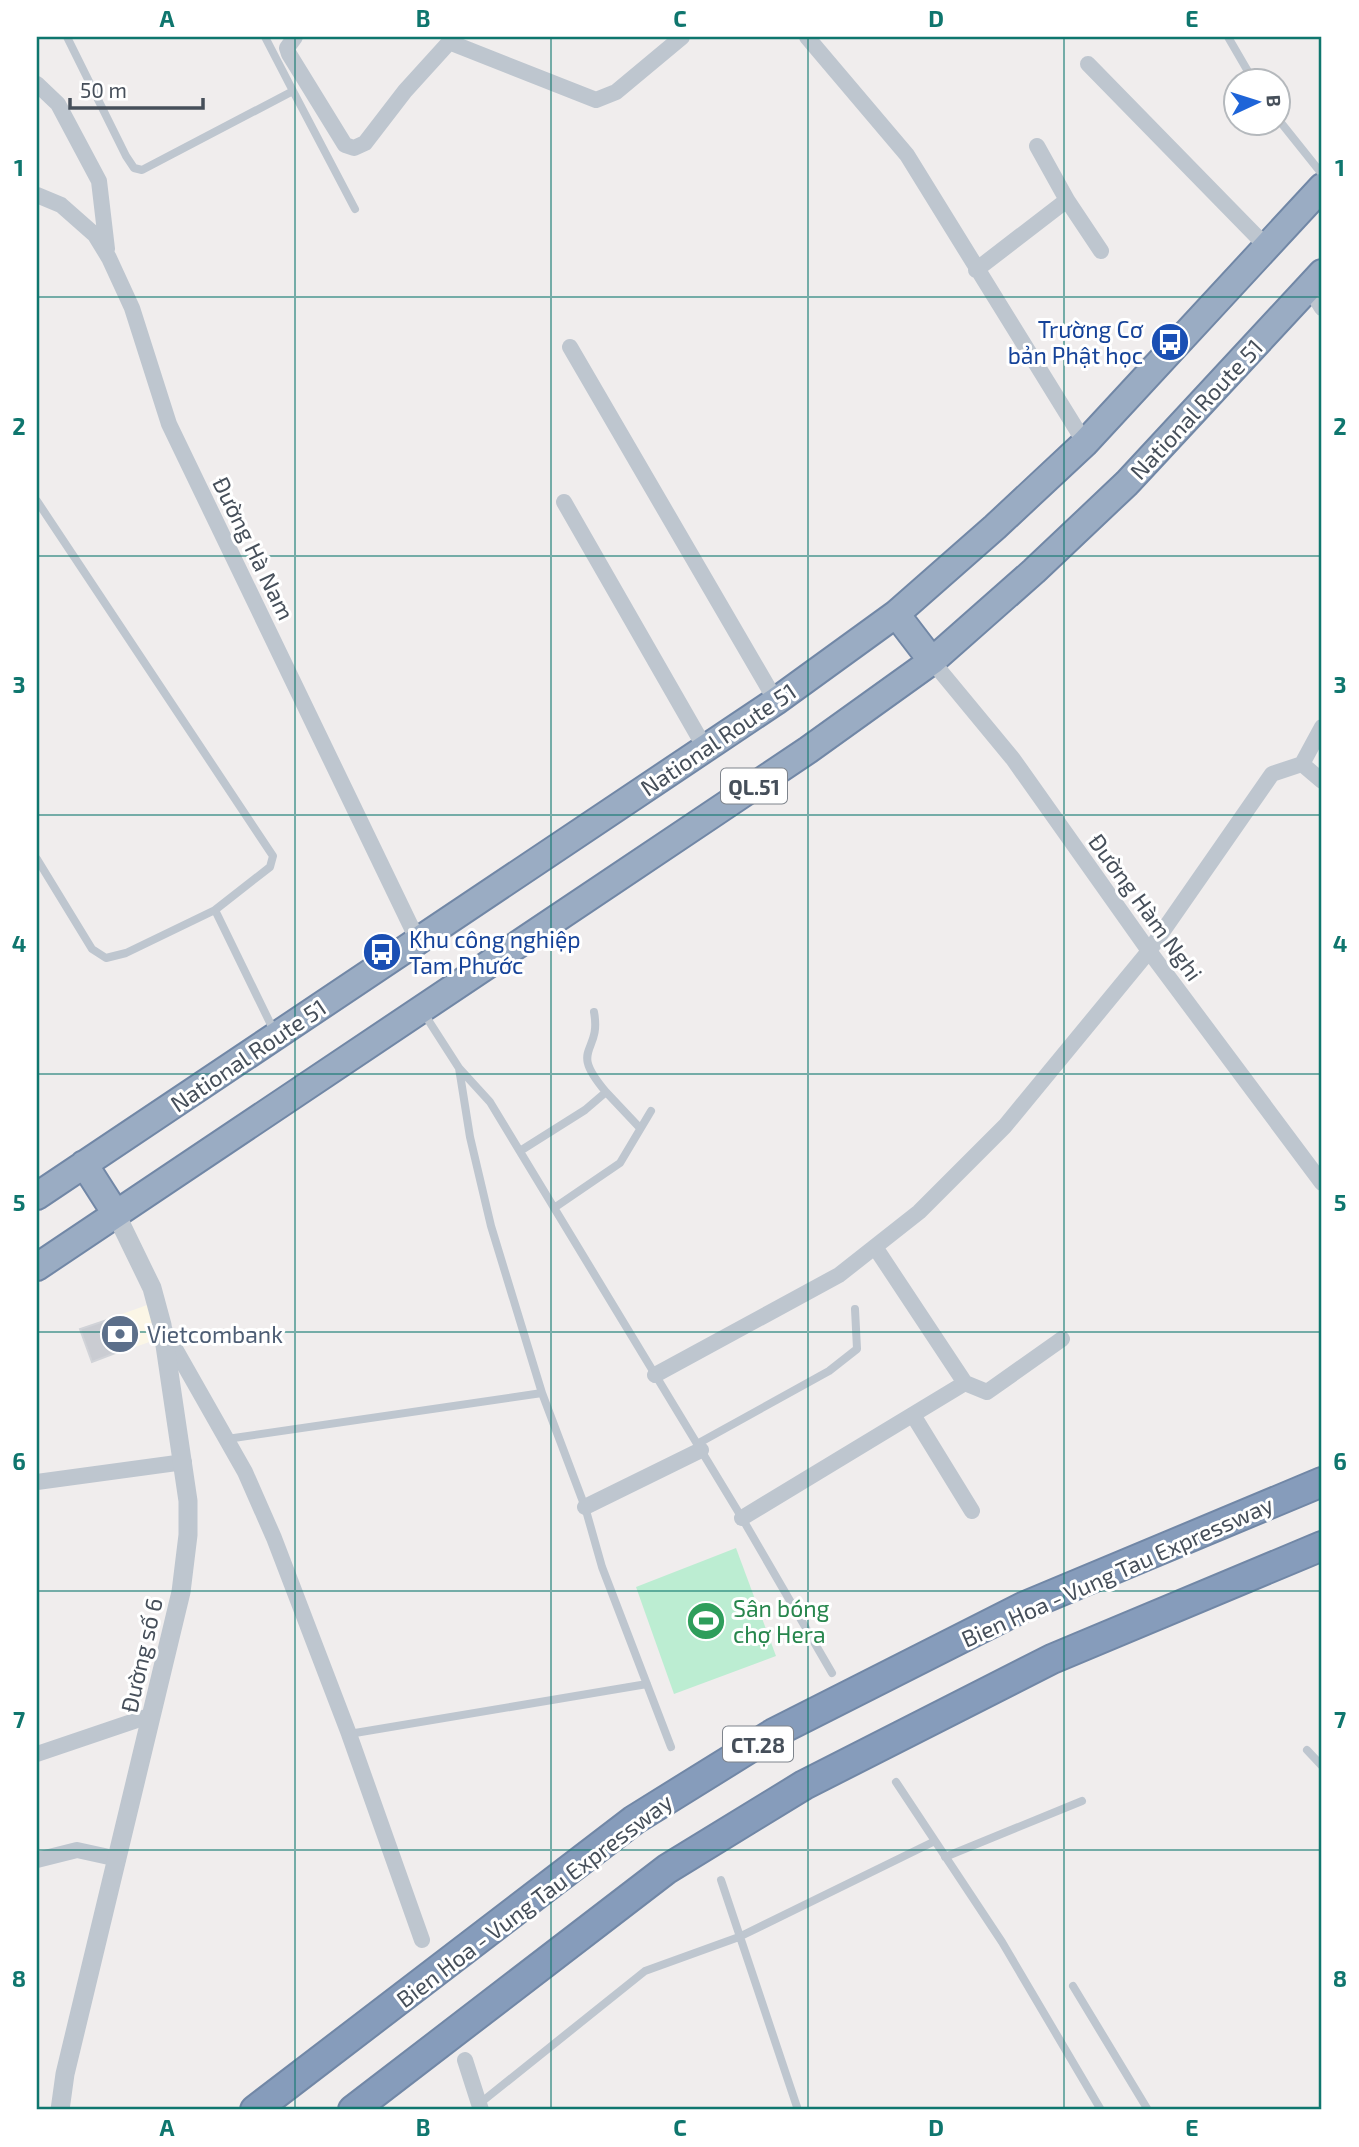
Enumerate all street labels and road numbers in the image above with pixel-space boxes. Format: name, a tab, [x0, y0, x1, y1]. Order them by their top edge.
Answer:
street label: National Route 51	[1124, 333, 1268, 485]
street label: Đường Hà Nam	[207, 472, 301, 624]
street label: National Route 51	[635, 677, 801, 801]
road number: QL.51	[721, 768, 787, 804]
street label: Đường Hàm Nghi	[1083, 828, 1209, 986]
street label: National Route 51	[165, 993, 331, 1117]
street label: Bien Hoa - Vung Tau Expressway	[957, 1489, 1277, 1653]
street label: Đường số 6	[114, 1595, 168, 1715]
road number: CT.28	[723, 1726, 793, 1762]
street label: Bien Hoa - Vung Tau Expressway	[391, 1787, 677, 2013]

